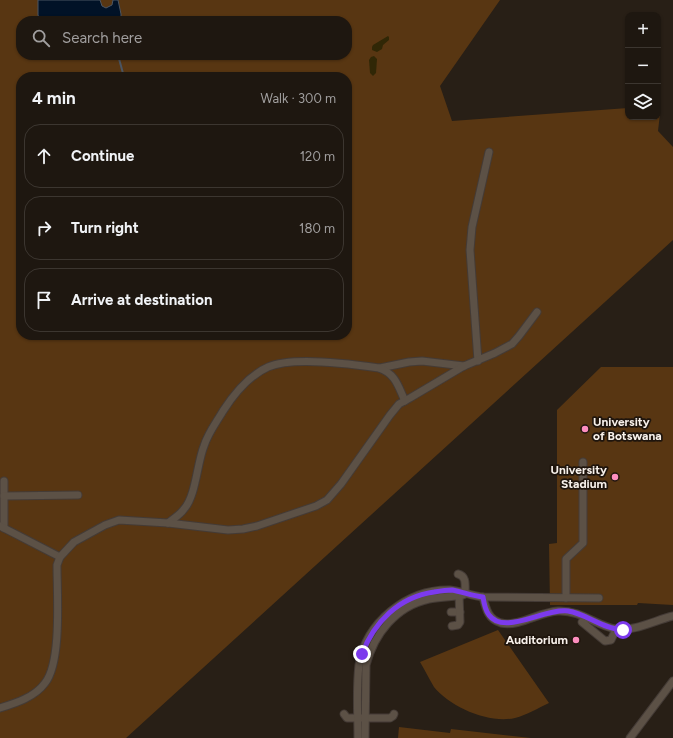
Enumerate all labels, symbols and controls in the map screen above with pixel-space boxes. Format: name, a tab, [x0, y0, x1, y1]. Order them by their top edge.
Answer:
map controls	[625, 12, 661, 120]
button: +	[625, 12, 661, 48]
search box	[16, 16, 352, 60]
icon: search	[30, 27, 52, 49]
text: Search here	[62, 29, 142, 47]
button: −	[625, 48, 661, 84]
button: layers	[625, 84, 661, 120]
text: 4 min	[32, 88, 76, 108]
text: Walk · 300 m	[261, 91, 336, 106]
icon: ahead	[33, 145, 55, 167]
text: Continue	[71, 147, 134, 165]
text: 120 m	[300, 149, 335, 164]
icon: right	[33, 217, 55, 239]
text: Turn right	[71, 219, 139, 237]
text: 180 m	[299, 221, 335, 236]
icon: arrive	[33, 289, 55, 311]
text: Arrive at destination	[71, 291, 212, 309]
place label: University of Botswana	[593, 415, 662, 443]
marker: University of Botswana	[580, 424, 590, 434]
place label: University Stadium	[550, 463, 607, 491]
marker: University Stadium	[610, 472, 620, 482]
route start	[614, 621, 632, 639]
place label: Auditorium	[506, 633, 568, 647]
marker: Auditorium	[571, 635, 581, 645]
route end	[353, 645, 371, 663]

